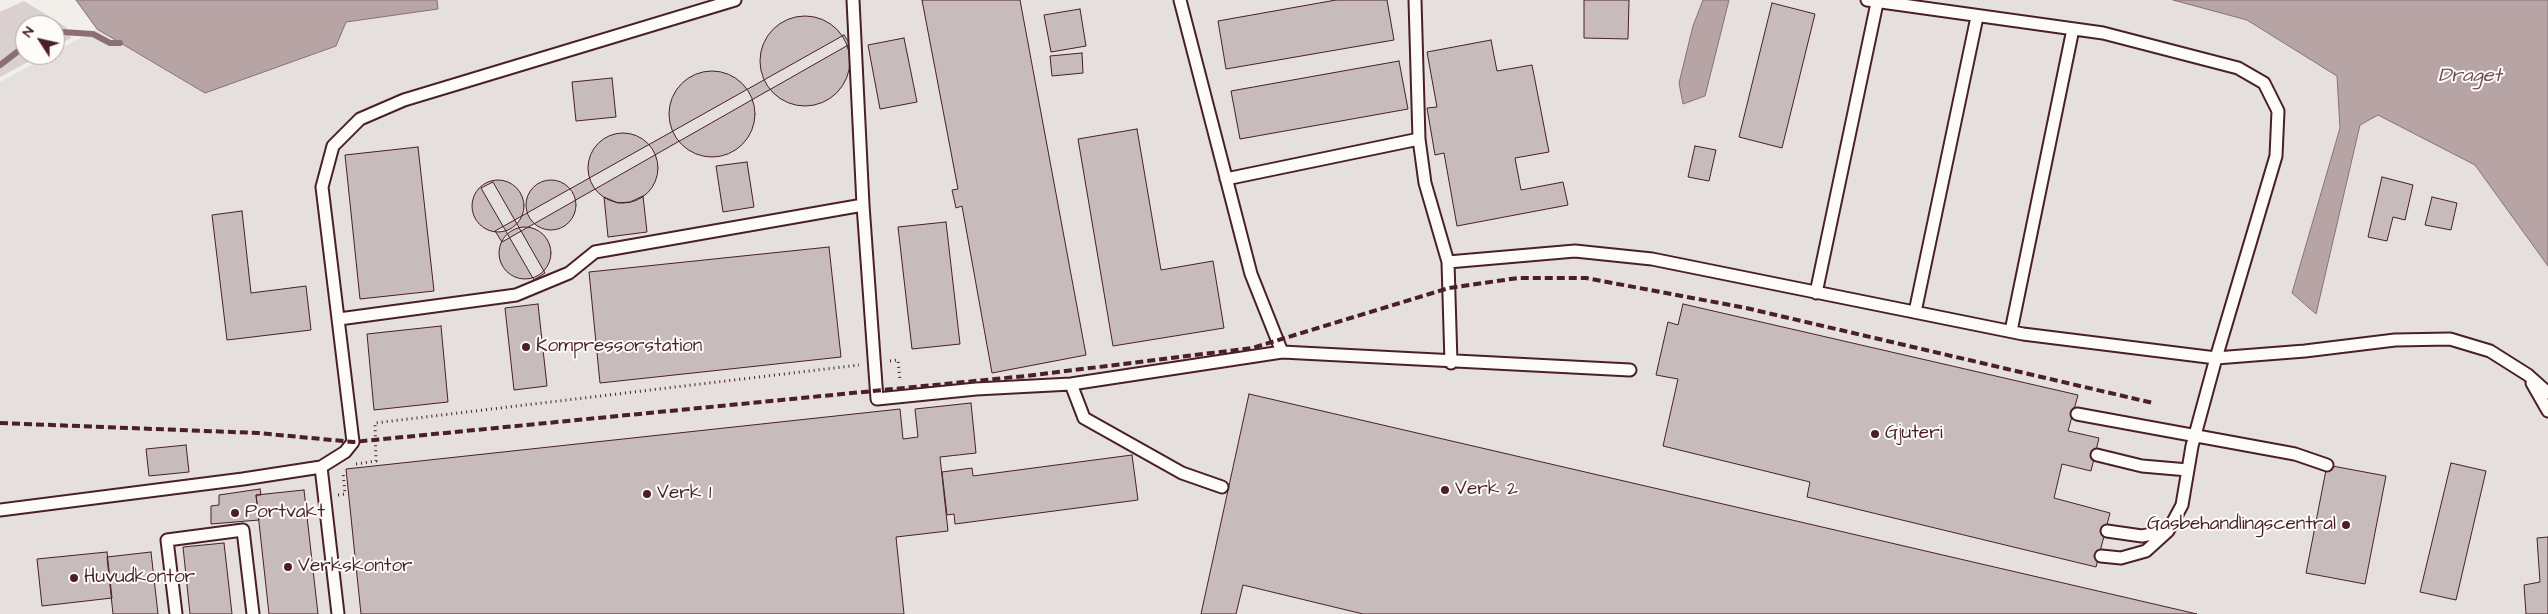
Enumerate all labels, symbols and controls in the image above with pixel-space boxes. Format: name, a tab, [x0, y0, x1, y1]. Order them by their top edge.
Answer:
north arrow	[15, 15, 65, 65]
text: N	[18, 23, 39, 41]
water label: Draget	[2438, 65, 2502, 89]
place label: Kompressorstation	[536, 336, 702, 358]
marker: Kompressorstation	[520, 341, 532, 353]
place label: Gjuteri	[1885, 423, 1943, 445]
marker: Gjuteri	[1869, 428, 1881, 440]
place label: Verk 2	[1455, 479, 1518, 501]
place label: Verk 1	[657, 483, 711, 505]
marker: Verk 2	[1439, 484, 1451, 496]
marker: Verk 1	[641, 488, 653, 500]
place label: Portvakt	[245, 502, 325, 524]
marker: Portvakt	[229, 507, 241, 519]
place label: Gasbehandlingscentral	[2147, 514, 2336, 536]
marker: Gasbehandlingscentral	[2340, 519, 2352, 531]
place label: Verkskontor	[298, 556, 413, 578]
marker: Verkskontor	[282, 561, 294, 573]
place label: Huvudkontor	[84, 567, 195, 589]
marker: Huvudkontor	[68, 572, 80, 584]

